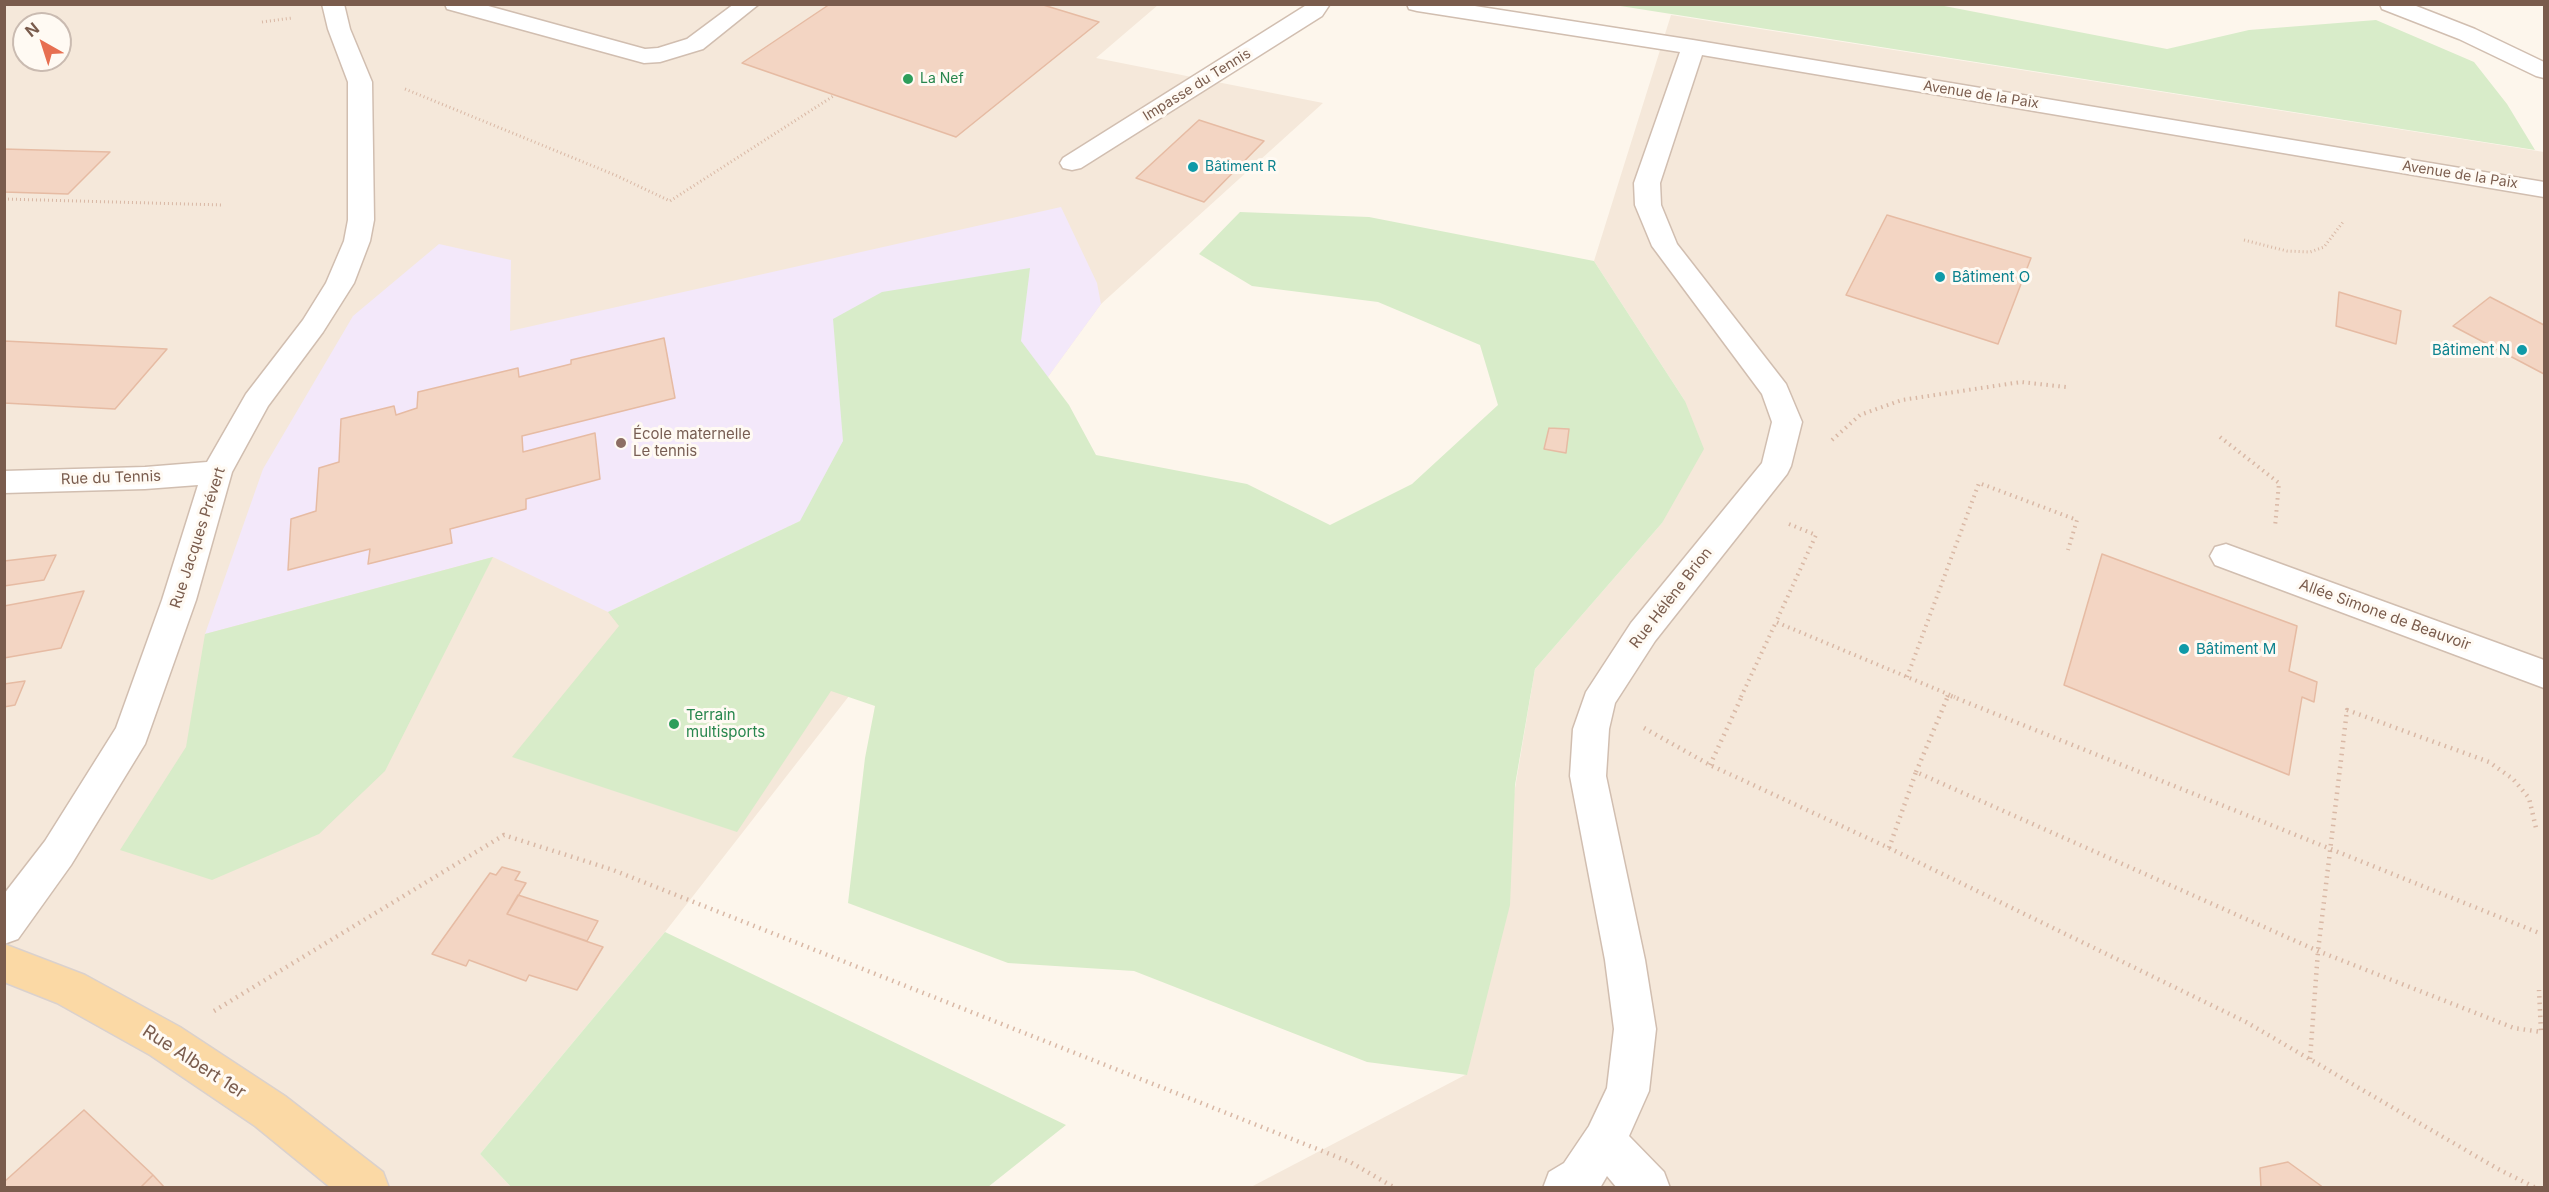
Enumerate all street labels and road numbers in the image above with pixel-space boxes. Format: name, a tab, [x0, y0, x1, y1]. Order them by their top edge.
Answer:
street label: Impasse du Tennis	[1140, 45, 1254, 125]
street label: Avenue de la Paix	[1922, 78, 2040, 112]
street label: Avenue de la Paix	[2401, 158, 2519, 192]
street label: Rue Jacques Prévert	[167, 465, 229, 611]
street label: Rue du Tennis	[61, 467, 161, 489]
street label: Rue Hélène Brion	[1626, 544, 1716, 652]
street label: Allée Simone de Beauvoir	[2297, 576, 2473, 654]
street label: Rue Albert 1er	[138, 1021, 250, 1103]

